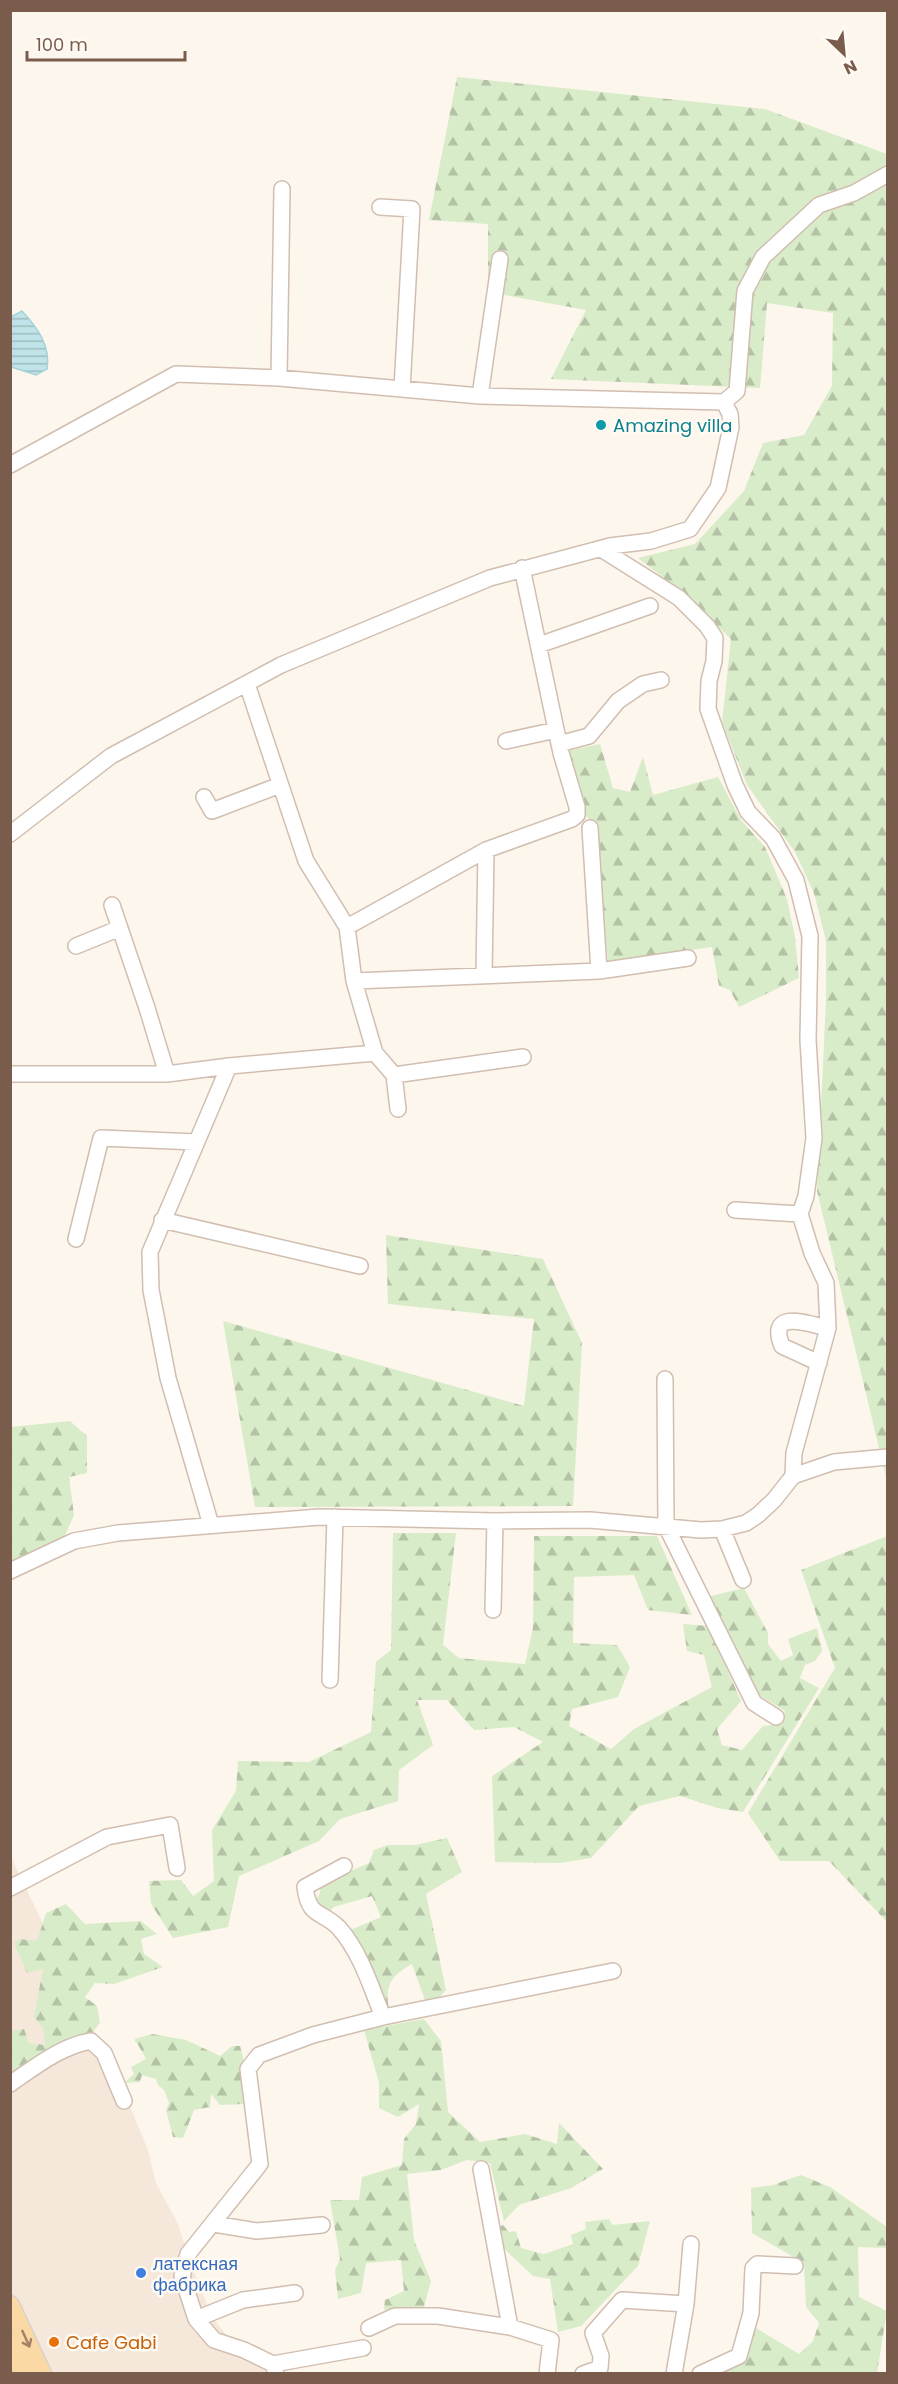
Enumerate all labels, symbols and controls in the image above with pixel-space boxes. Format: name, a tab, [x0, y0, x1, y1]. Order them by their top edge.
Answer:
scale bar	[27, 24, 184, 62]
north arrow	[814, 24, 874, 84]
text: 100 m	[36, 32, 88, 57]
text: N	[840, 54, 861, 80]
place label: Amazing villa	[613, 413, 733, 438]
marker: Amazing villa	[594, 418, 608, 432]
place label: латексная фабрика	[153, 2251, 238, 2297]
marker: латексная фабрика	[134, 2266, 148, 2280]
one-way arrow	[21, 2329, 32, 2348]
place label: Cafe Gabi	[66, 2330, 157, 2355]
marker: Cafe Gabi	[47, 2335, 61, 2349]

